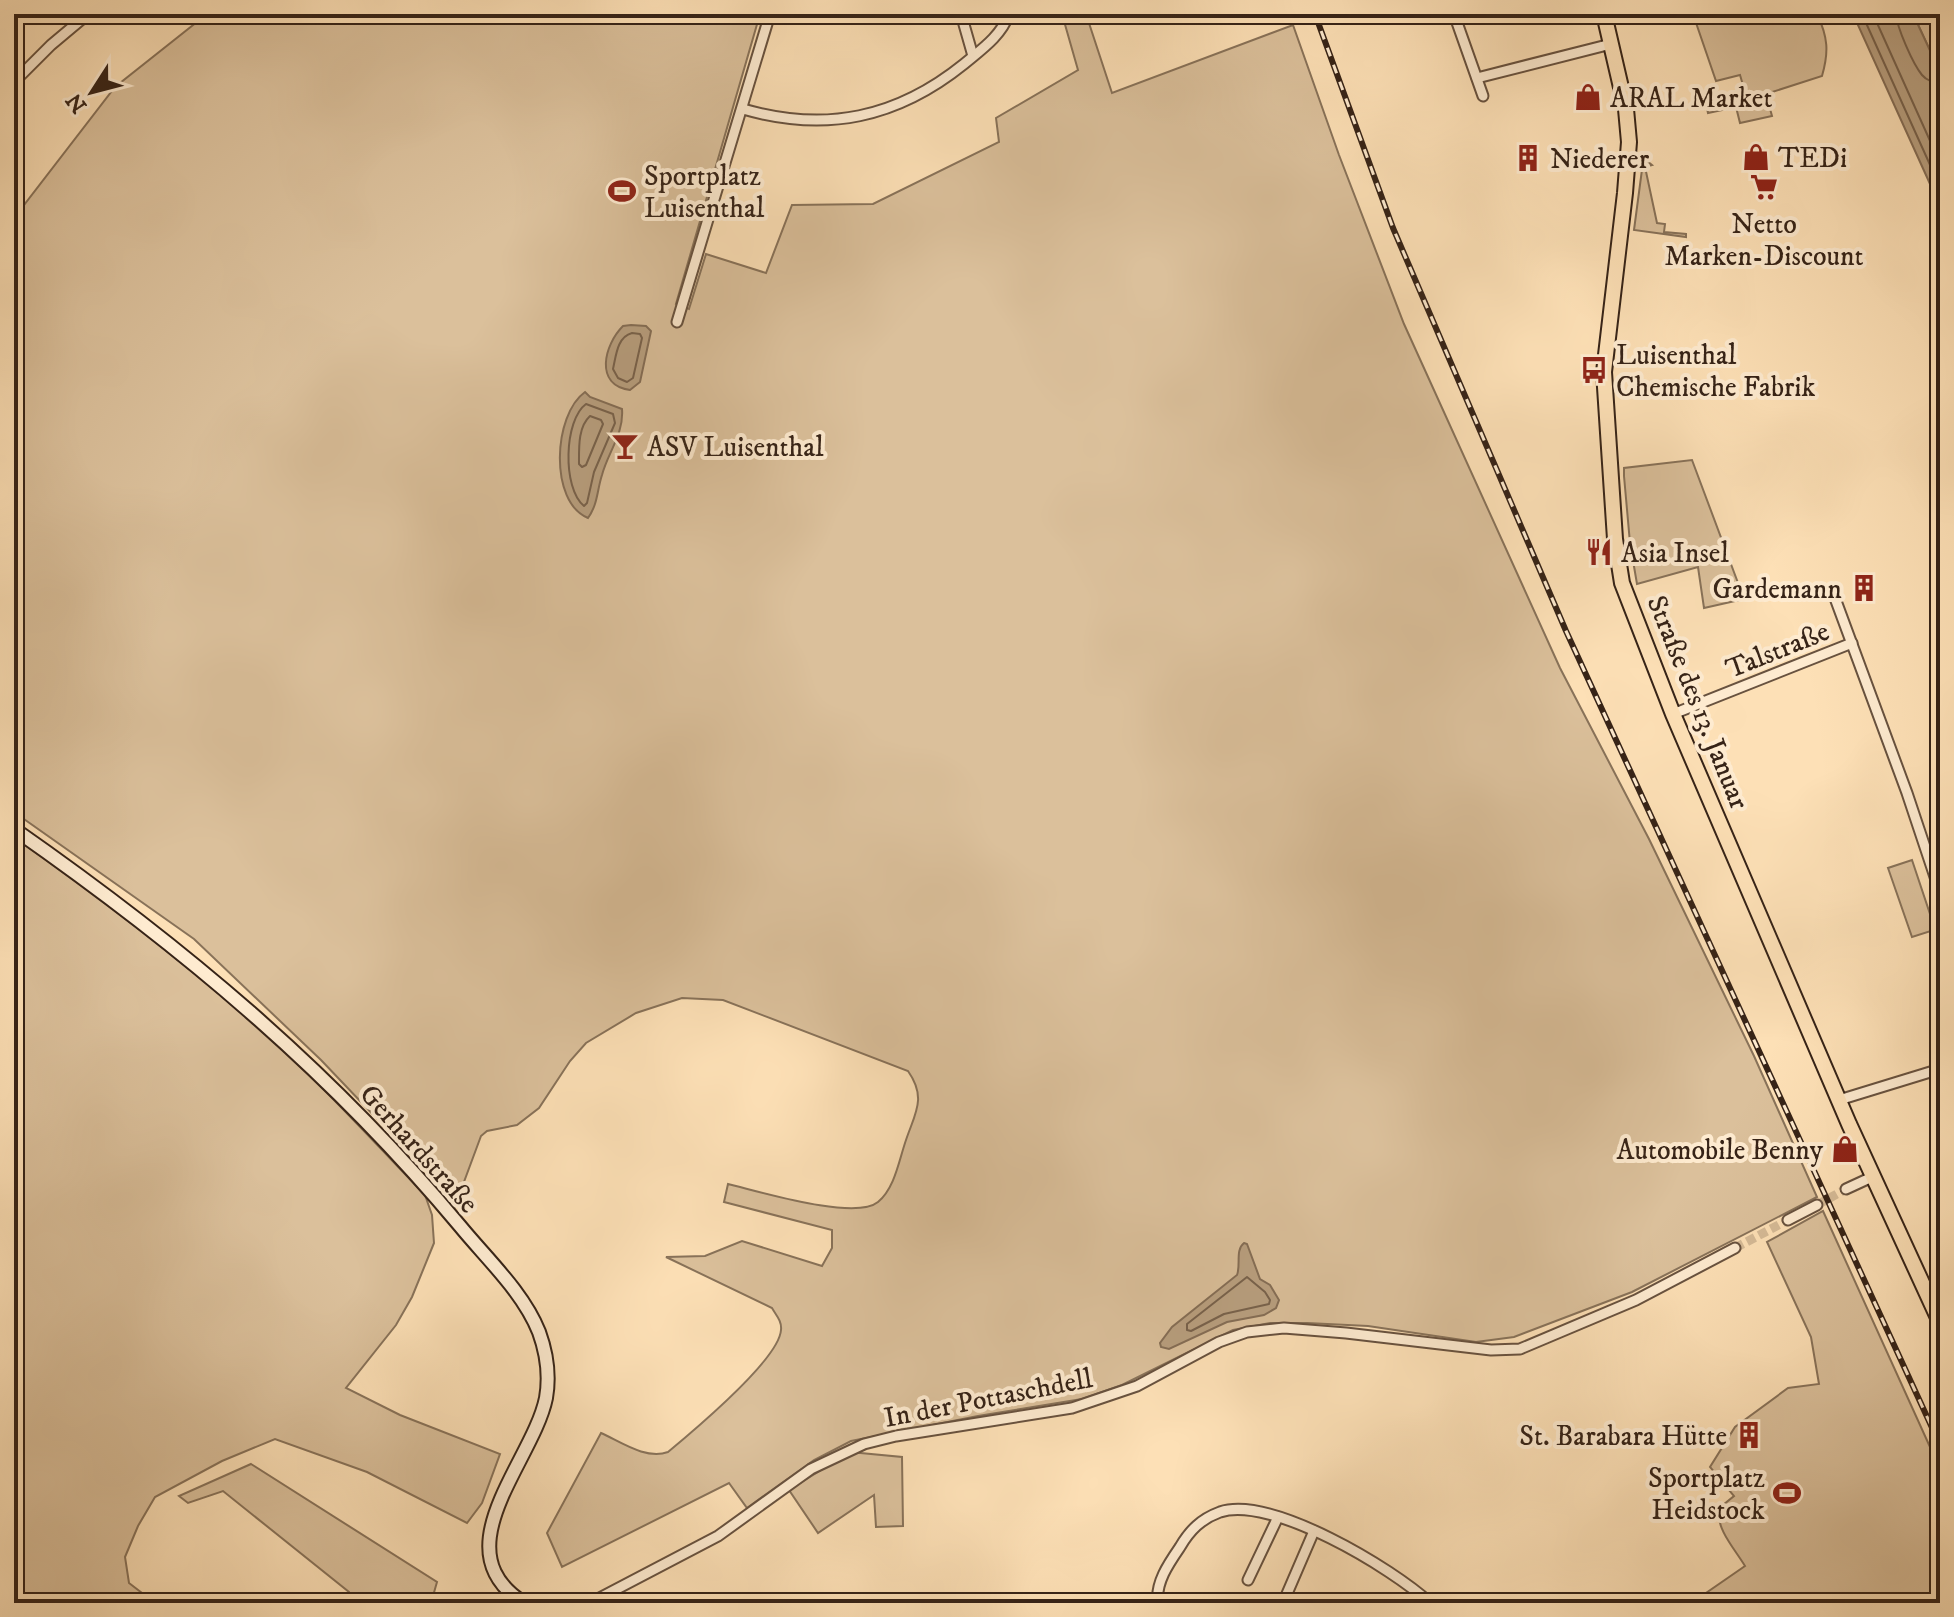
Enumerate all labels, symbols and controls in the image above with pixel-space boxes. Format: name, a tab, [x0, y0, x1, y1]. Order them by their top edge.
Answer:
north arrow	[52, 52, 132, 132]
place label: ARAL Market	[1610, 81, 1772, 116]
shop icon: ARAL Market	[1573, 82, 1603, 112]
text: N	[61, 88, 93, 118]
place label: TEDi	[1778, 141, 1847, 176]
place label: Niederer	[1550, 142, 1650, 177]
shop icon: TEDi	[1741, 142, 1771, 172]
building icon: Niederer	[1513, 143, 1543, 173]
place label: Sportplatz Luisenthal	[644, 159, 765, 226]
supermarket icon: Netto Marken-Discount	[1749, 172, 1779, 202]
sports icon: Sportplatz Luisenthal	[607, 176, 637, 206]
place label: Netto Marken-Discount	[1664, 207, 1864, 274]
place label: Luisenthal Chemische Fabrik	[1616, 338, 1816, 405]
bus stop icon: Luisenthal Chemische Fabrik	[1579, 355, 1609, 385]
place label: ASV Luisenthal	[647, 430, 824, 465]
bar icon: ASV Luisenthal	[610, 431, 640, 461]
place label: Asia Insel	[1621, 536, 1729, 571]
restaurant icon: Asia Insel	[1584, 537, 1614, 567]
place label: Gardemann	[1712, 572, 1842, 607]
building icon: Gardemann	[1849, 573, 1879, 603]
street label: Straße des 13. Januar	[1639, 590, 1757, 815]
street label: Talstraße	[1721, 614, 1834, 687]
street label: Gerhardstraße	[352, 1077, 486, 1221]
place label: Automobile Benny	[1617, 1133, 1824, 1168]
shop icon: Automobile Benny	[1830, 1134, 1860, 1164]
street label: In der Pottaschdell	[881, 1361, 1096, 1436]
place label: St. Barabara Hütte	[1519, 1419, 1727, 1454]
building icon: St. Barabara Hütte	[1734, 1420, 1764, 1450]
place label: Sportplatz Heidstock	[1648, 1461, 1765, 1528]
sports icon: Sportplatz Heidstock	[1772, 1478, 1802, 1508]

